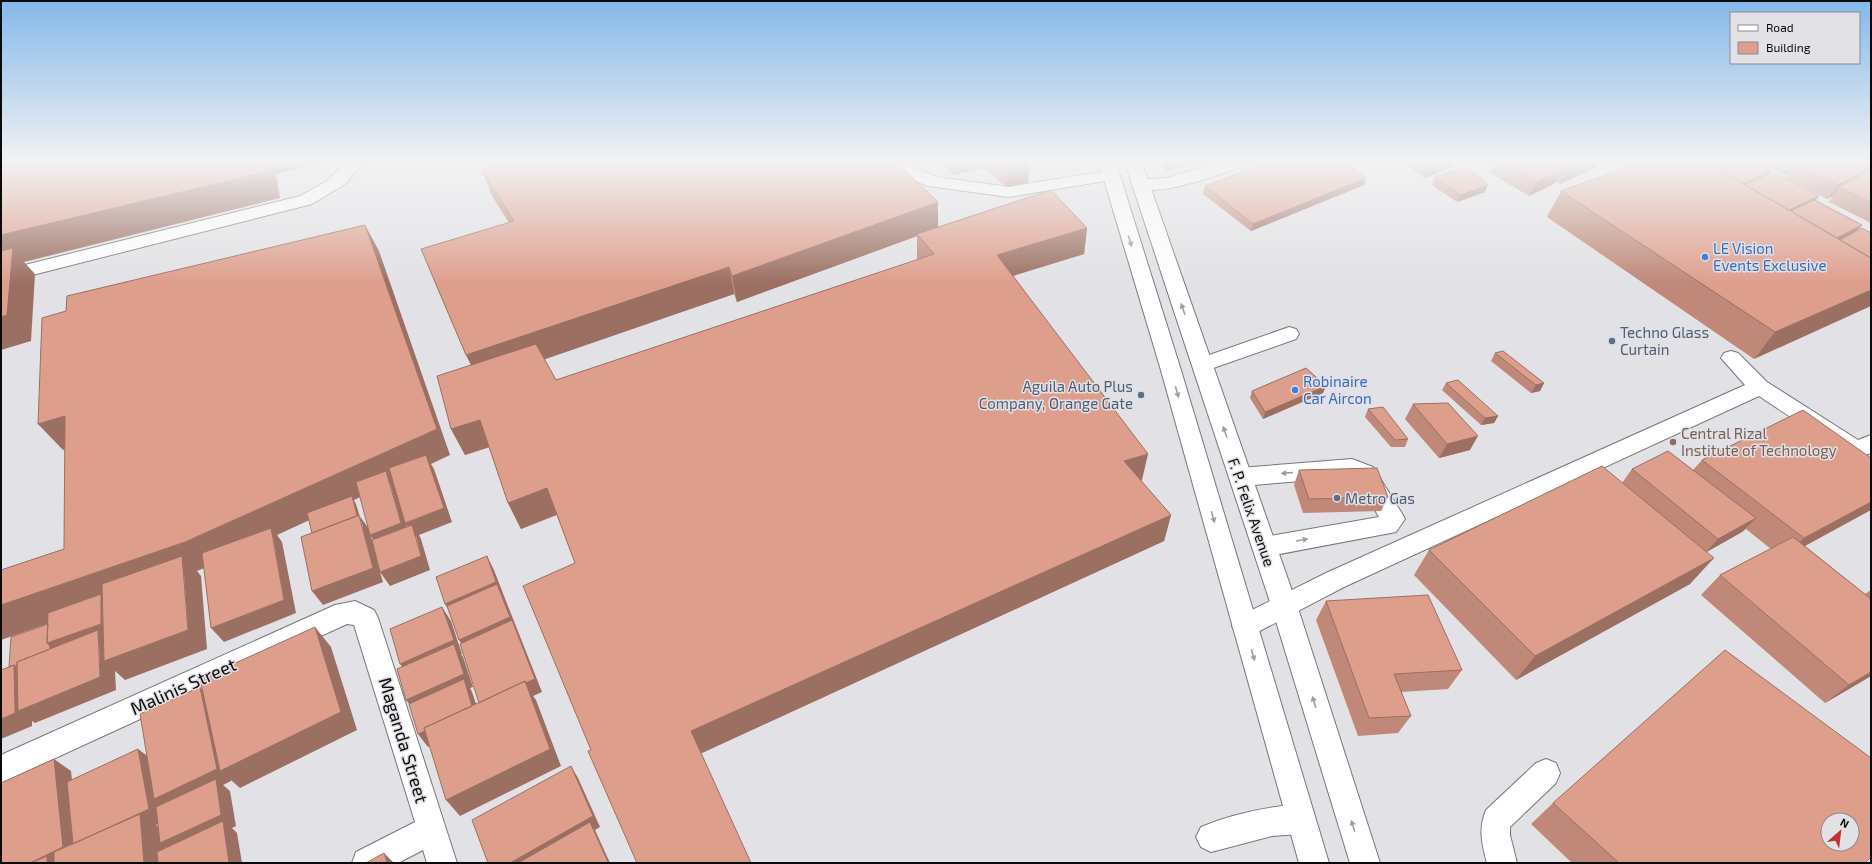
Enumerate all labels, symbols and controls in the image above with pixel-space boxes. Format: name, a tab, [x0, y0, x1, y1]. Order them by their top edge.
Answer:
legend	[1730, 12, 1860, 64]
text: Road	[1766, 20, 1794, 34]
text: Building	[1766, 40, 1811, 54]
one-way arrow	[1127, 235, 1133, 247]
place label: LE Vision Events Exclusive	[1713, 239, 1826, 274]
marker: LE Vision Events Exclusive	[1700, 252, 1710, 262]
one-way arrow	[1180, 303, 1186, 315]
place label: Techno Glass Curtain	[1620, 323, 1709, 358]
marker: Techno Glass Curtain	[1607, 336, 1617, 346]
place label: Robinaire Car Aircon	[1303, 372, 1372, 407]
place label: Aguila Auto Plus Company, Orange Gate	[979, 377, 1133, 412]
marker: Robinaire Car Aircon	[1290, 385, 1300, 395]
one-way arrow	[1174, 386, 1180, 398]
marker: Aguila Auto Plus Company, Orange Gate	[1136, 390, 1146, 400]
place label: Central Rizal Institute of Technology	[1681, 424, 1837, 459]
one-way arrow	[1222, 426, 1228, 438]
marker: Central Rizal Institute of Technology	[1668, 437, 1678, 447]
street label: F. P. Felix Avenue	[1225, 455, 1279, 569]
one-way arrow	[1281, 470, 1294, 477]
place label: Metro Gas	[1345, 489, 1415, 507]
marker: Metro Gas	[1332, 493, 1342, 503]
one-way arrow	[1210, 511, 1216, 523]
one-way arrow	[1296, 537, 1308, 543]
one-way arrow	[1250, 649, 1256, 661]
street label: Malinis Street	[127, 653, 239, 719]
street label: Maganda Street	[374, 675, 434, 806]
one-way arrow	[1311, 695, 1317, 707]
north arrow	[1820, 812, 1860, 852]
text: N	[1838, 815, 1852, 830]
one-way arrow	[1350, 819, 1356, 831]

